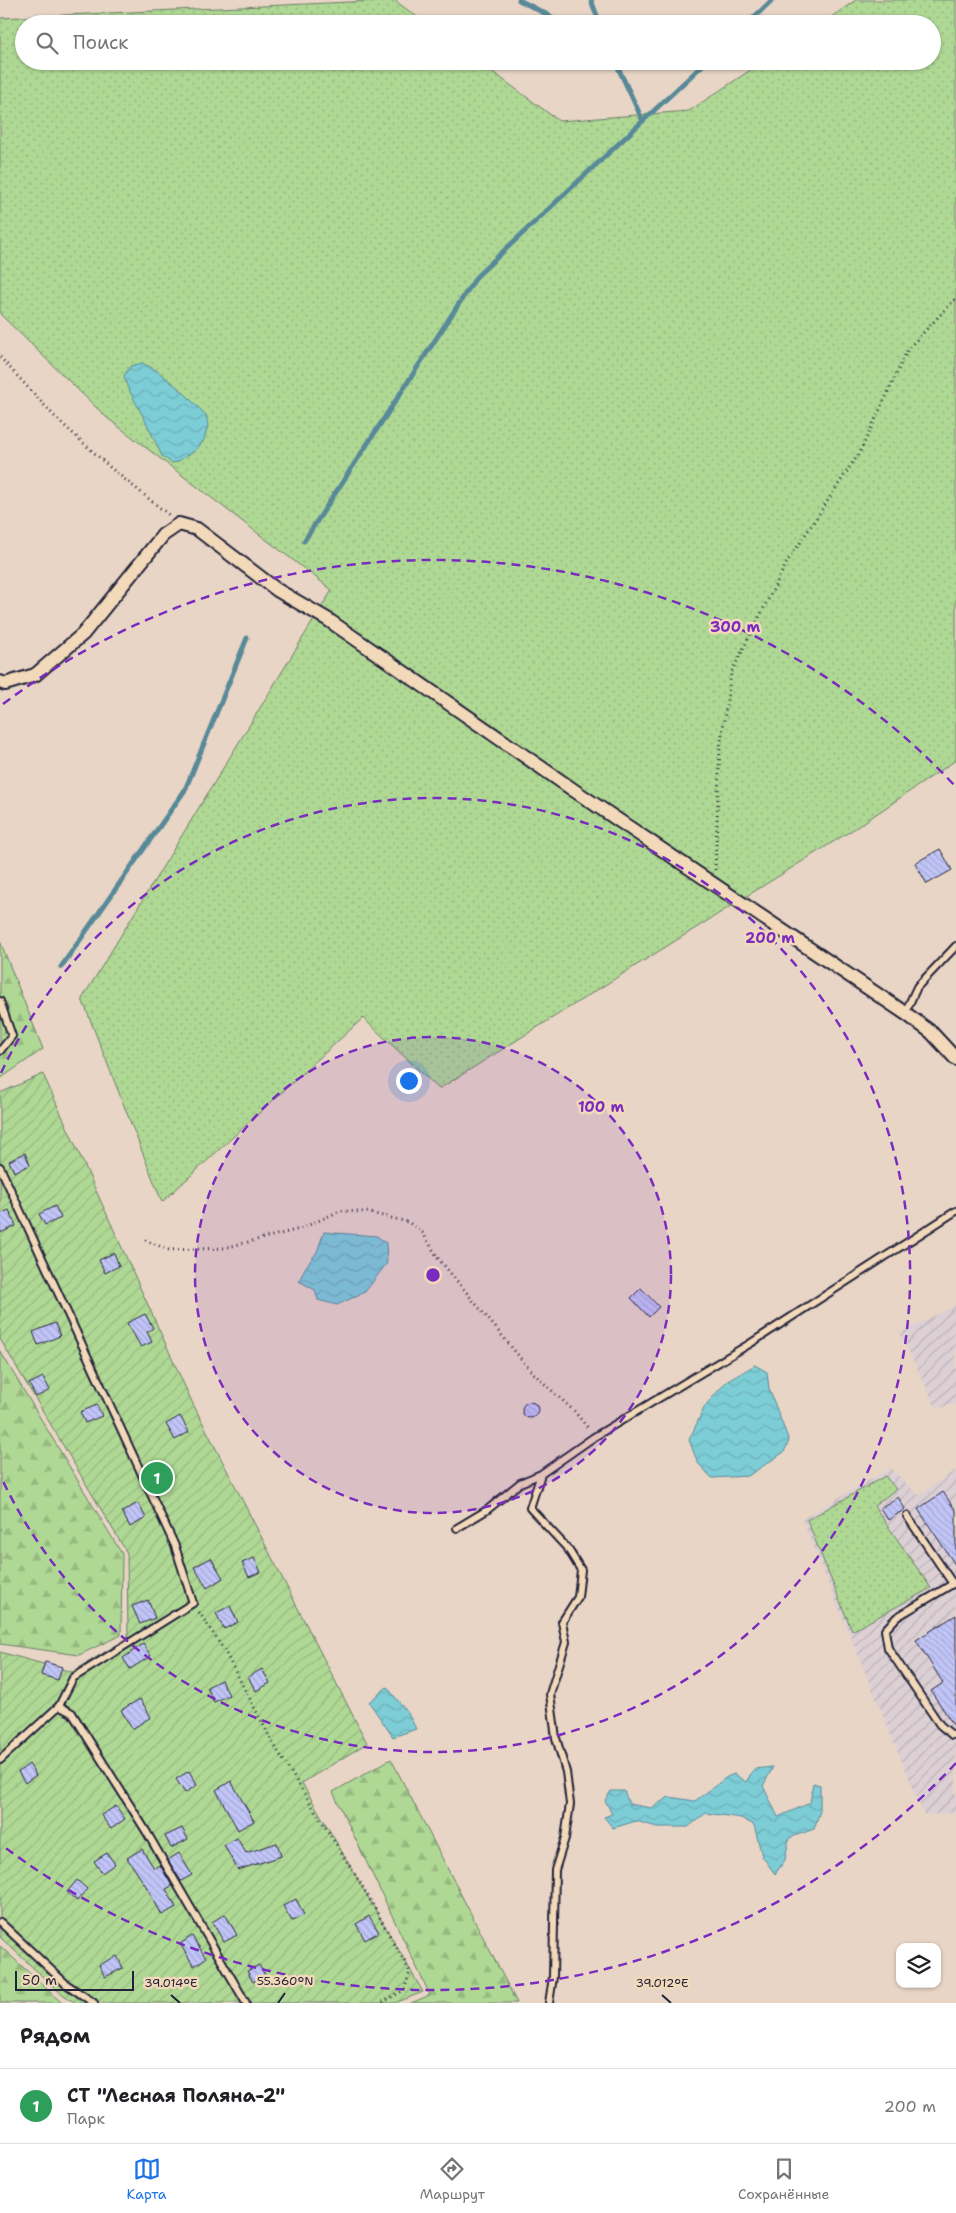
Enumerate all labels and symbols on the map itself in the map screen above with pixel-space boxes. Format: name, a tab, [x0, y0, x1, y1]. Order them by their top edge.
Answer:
text: 300 m	[710, 617, 760, 637]
text: 200 m	[745, 928, 795, 948]
your location	[396, 1068, 422, 1094]
text: 100 m	[578, 1097, 624, 1117]
centre of rings	[424, 1266, 442, 1284]
pin: 1	[141, 1459, 173, 1497]
scale bar	[15, 1968, 134, 1991]
text: 55.360°N	[257, 1973, 313, 1989]
text: 39.014°E	[144, 1975, 198, 1991]
text: 39.012°E	[635, 1975, 689, 1991]

